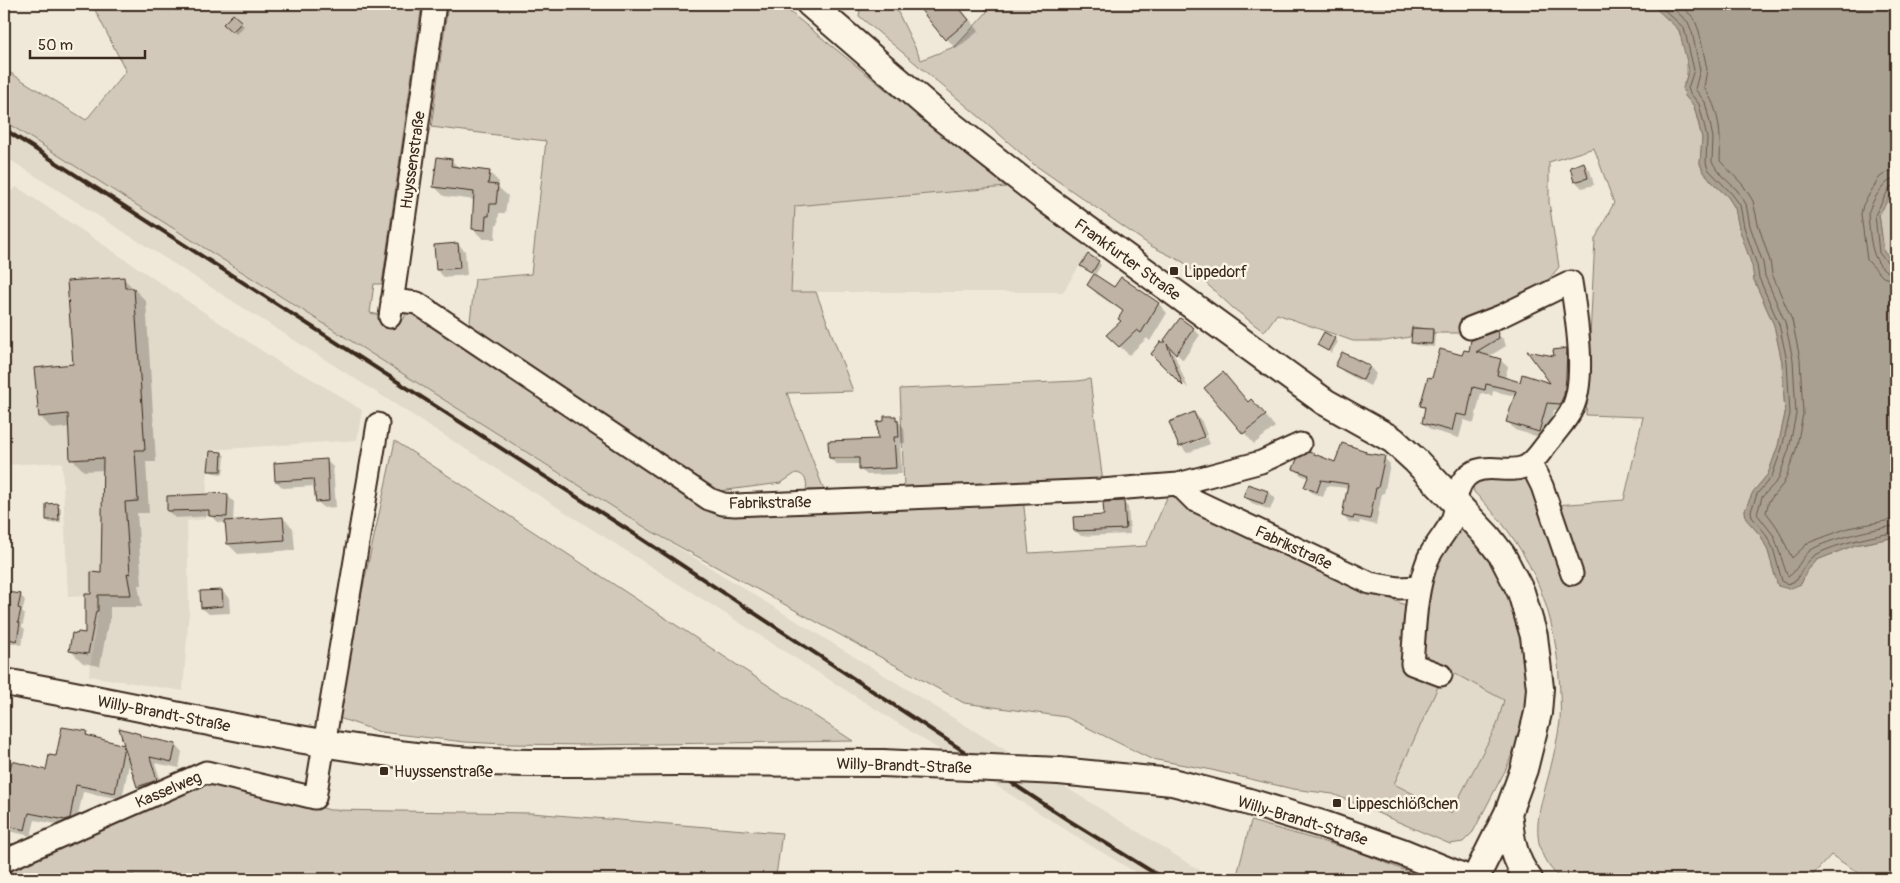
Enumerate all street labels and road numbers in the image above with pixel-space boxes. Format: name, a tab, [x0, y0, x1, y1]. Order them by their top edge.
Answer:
street label: Huyssenstraße	[396, 110, 430, 211]
street label: Frankfurter Straße	[1070, 214, 1185, 305]
street label: Fabrikstraße	[729, 492, 812, 514]
street label: Fabrikstraße	[1252, 521, 1335, 574]
street label: Willy-Brandt-Straße	[96, 691, 232, 737]
street label: Willy-Brandt-Straße	[836, 754, 972, 778]
street label: Kasselweg	[132, 767, 204, 813]
street label: Willy-Brandt-Straße	[1235, 792, 1370, 850]

